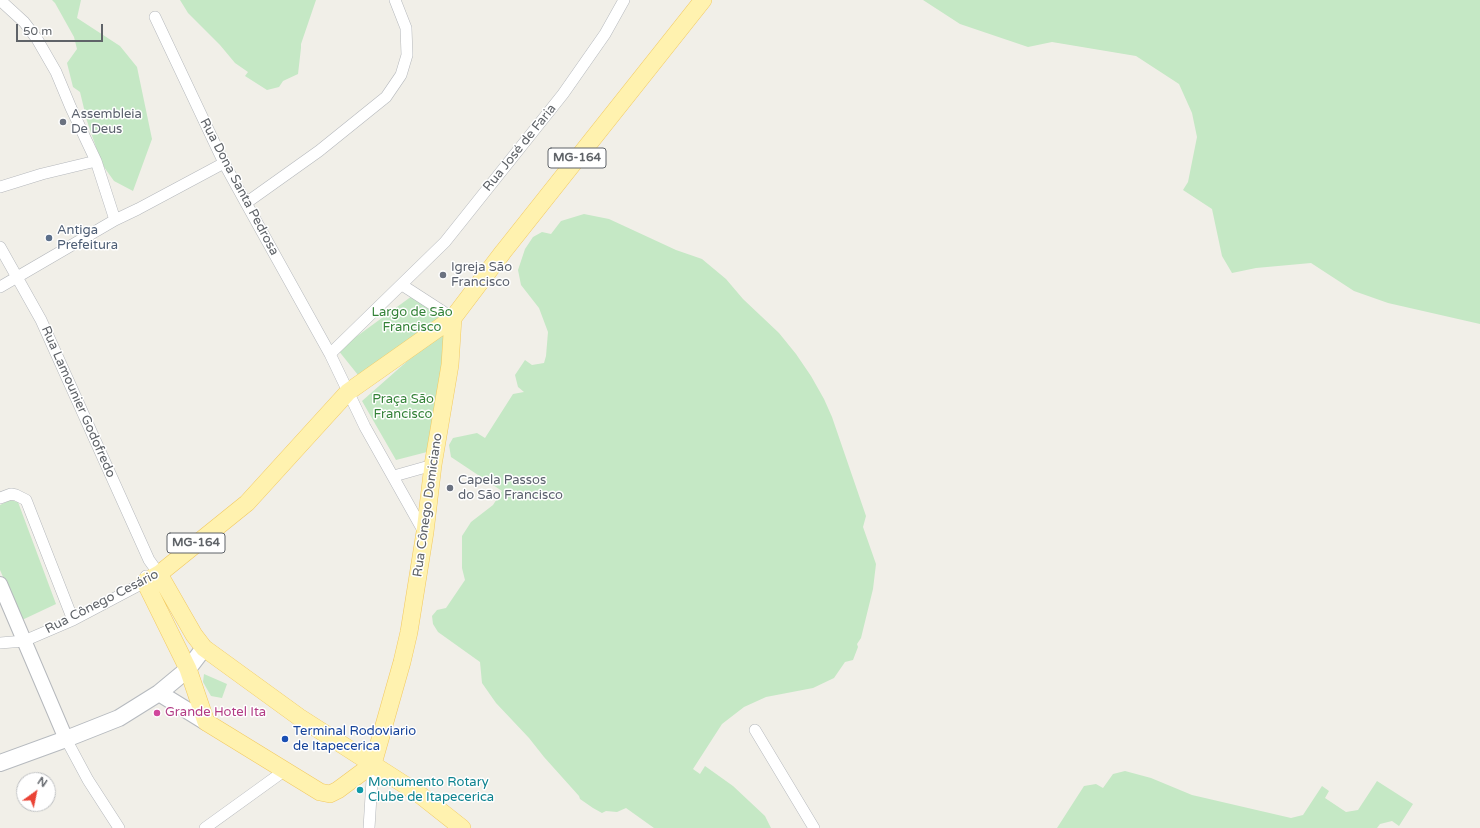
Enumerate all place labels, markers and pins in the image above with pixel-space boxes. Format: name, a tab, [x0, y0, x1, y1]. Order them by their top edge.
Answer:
place label: Assembleia De Deus	[71, 107, 142, 138]
marker: Assembleia De Deus	[58, 117, 68, 127]
place label: Antiga Prefeitura	[57, 223, 118, 254]
marker: Antiga Prefeitura	[44, 233, 54, 243]
place label: Igreja São Francisco	[451, 260, 512, 291]
marker: Igreja São Francisco	[438, 270, 448, 280]
place label: Capela Passos do São Francisco	[458, 473, 563, 504]
marker: Capela Passos do São Francisco	[445, 483, 455, 493]
place label: Grande Hotel Ita	[165, 705, 266, 721]
marker: Grande Hotel Ita	[152, 708, 162, 718]
place label: Terminal Rodoviario de Itapecerica	[293, 724, 416, 755]
marker: Terminal Rodoviario de Itapecerica	[280, 734, 290, 744]
place label: Monumento Rotary Clube de Itapecerica	[368, 775, 494, 806]
marker: Monumento Rotary Clube de Itapecerica	[355, 785, 365, 795]

